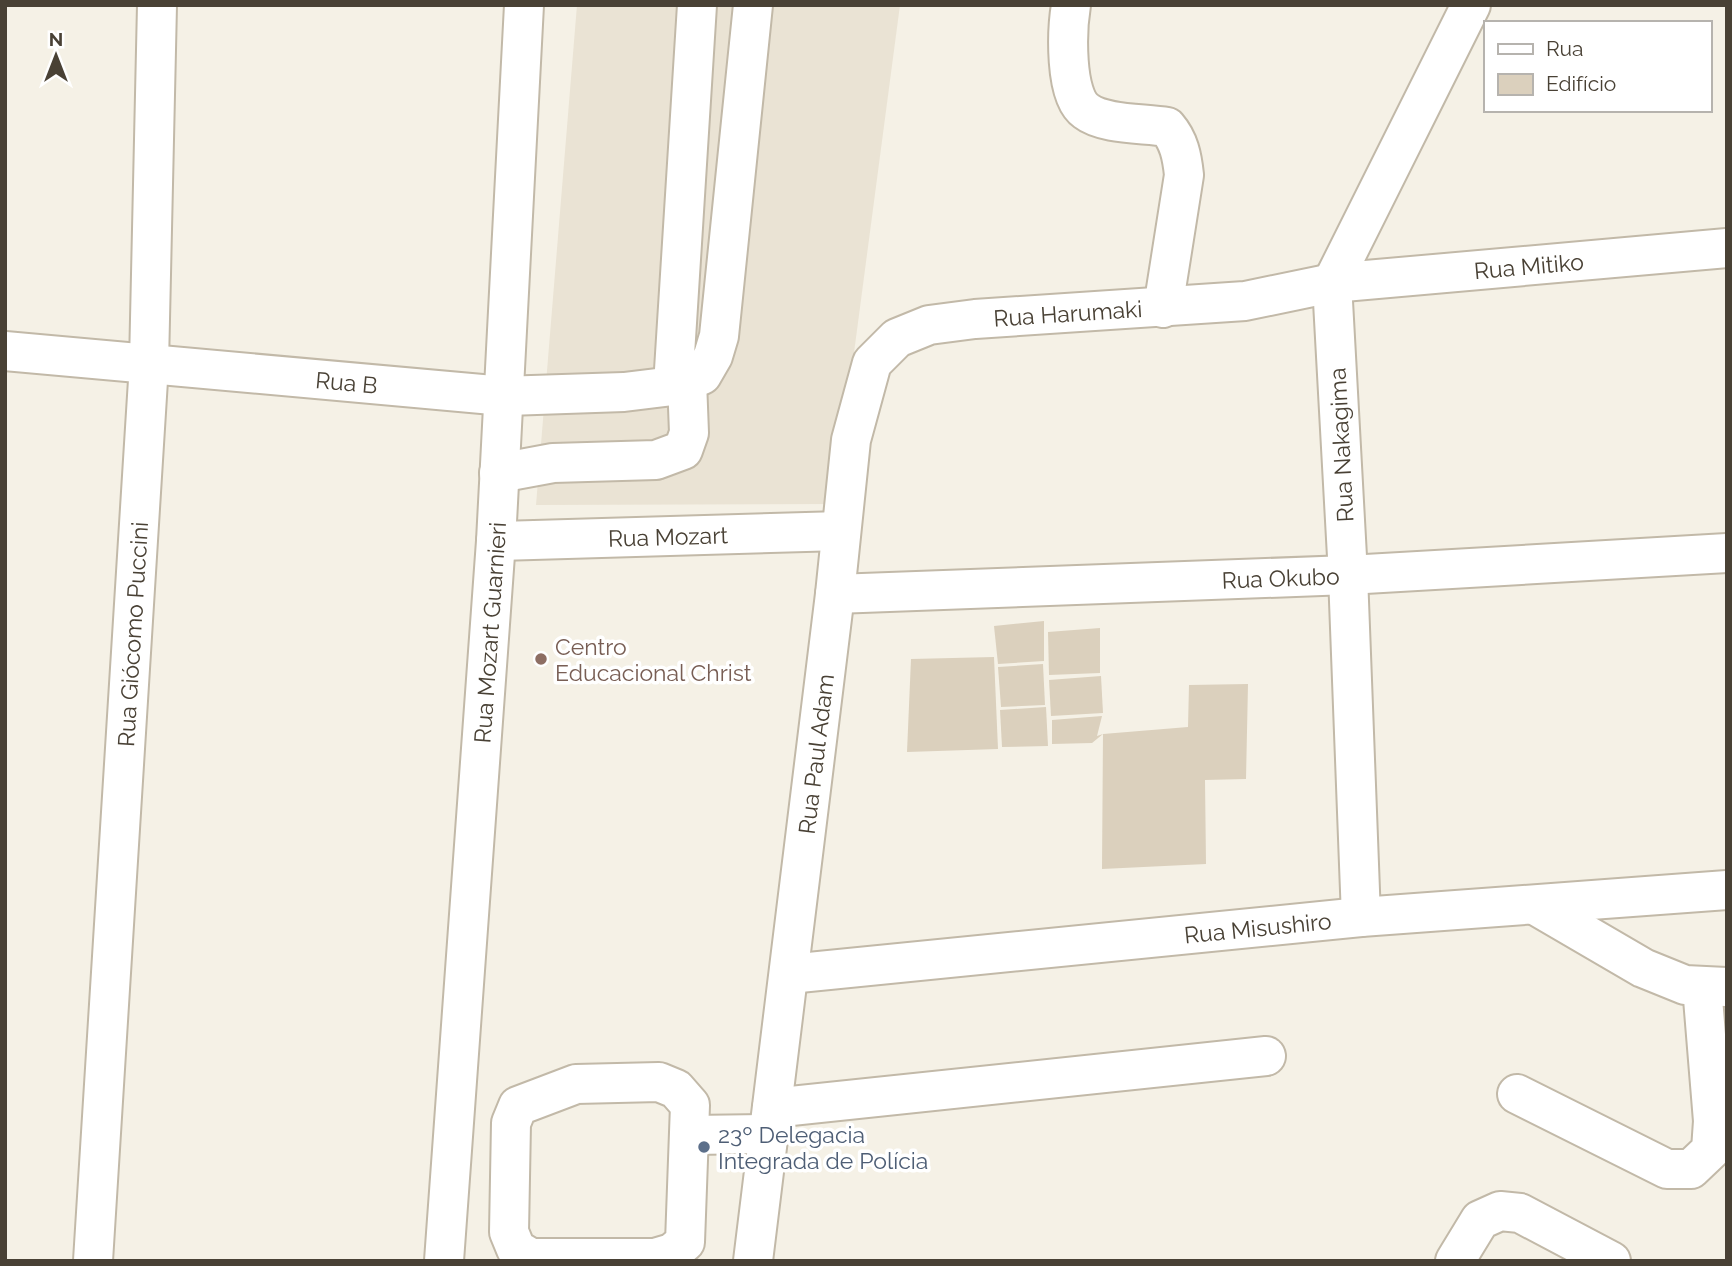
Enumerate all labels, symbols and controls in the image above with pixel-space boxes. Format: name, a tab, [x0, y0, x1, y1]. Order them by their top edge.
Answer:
north arrow	[21, 21, 91, 91]
legend	[1484, 21, 1711, 112]
text: N	[49, 28, 63, 50]
text: Rua	[1546, 36, 1583, 61]
text: Edifício	[1546, 71, 1616, 96]
street label: Rua Mitiko	[1473, 247, 1585, 284]
street label: Rua Harumaki	[993, 294, 1143, 331]
street label: Rua B	[314, 366, 379, 398]
street label: Rua Nakagima	[1323, 367, 1359, 523]
street label: Rua Giócomo Puccini	[112, 521, 153, 748]
street label: Rua Mozart Guarnieri	[468, 521, 510, 744]
street label: Rua Mozart	[608, 521, 729, 551]
street label: Rua Okubo	[1221, 562, 1340, 593]
place label: Centro Educacional Christ	[555, 633, 752, 686]
marker: Centro Educacional Christ	[533, 651, 549, 667]
street label: Rua Paul Adam	[792, 672, 839, 835]
street label: Rua Misushiro	[1183, 907, 1333, 948]
place label: 23º Delegacia Integrada de Polícia	[718, 1121, 928, 1174]
marker: 23º Delegacia Integrada de Polícia	[696, 1139, 712, 1155]

